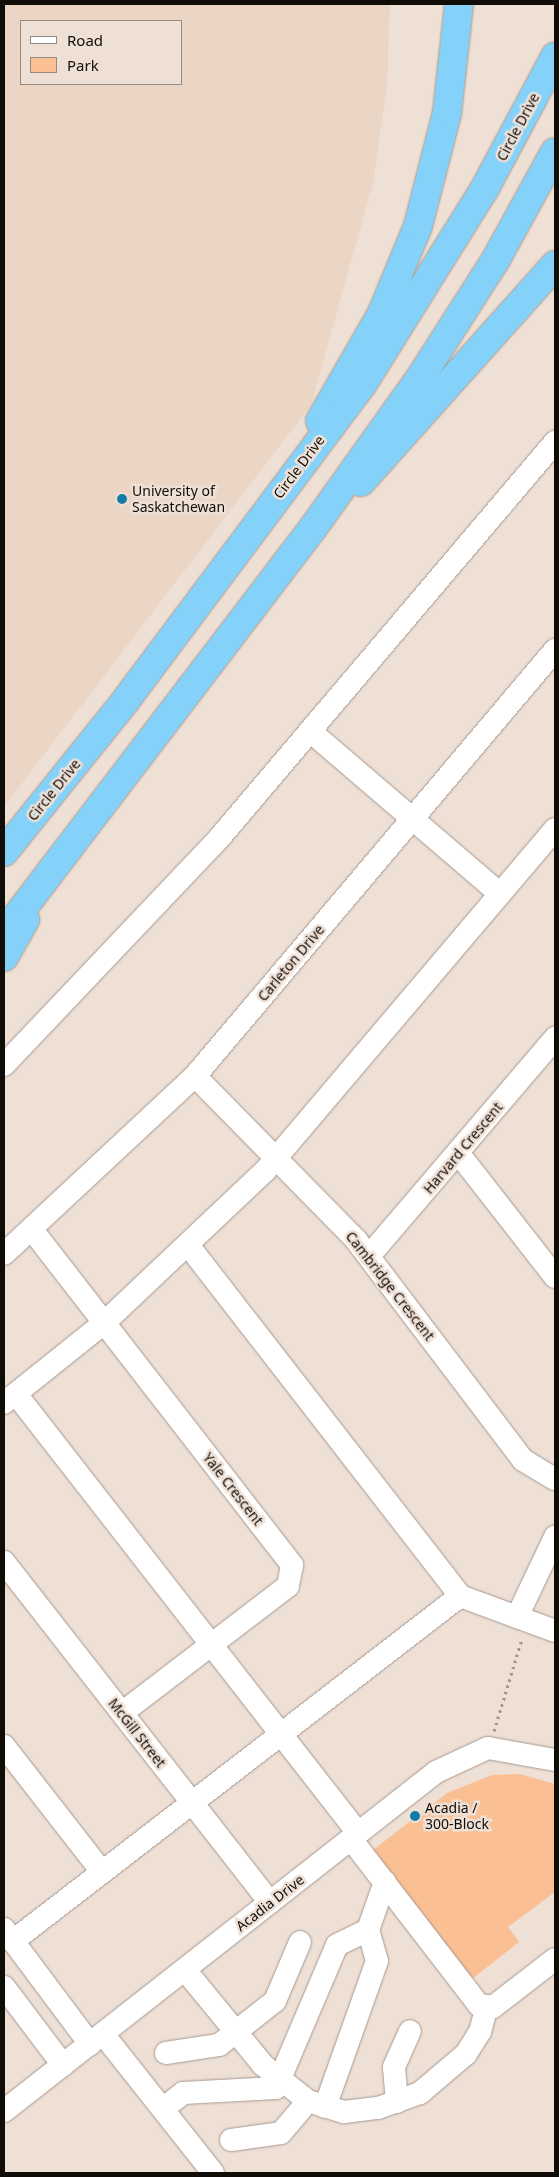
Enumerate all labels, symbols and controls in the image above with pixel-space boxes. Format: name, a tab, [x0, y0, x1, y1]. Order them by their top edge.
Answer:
legend	[20, 20, 182, 85]
text: Road	[67, 30, 103, 50]
text: Park	[67, 55, 99, 75]
street label: Circle Drive	[493, 90, 543, 164]
street label: Circle Drive	[270, 432, 328, 502]
place label: University of Saskatchewan	[132, 483, 225, 516]
marker: University of Saskatchewan	[116, 493, 128, 505]
street label: Circle Drive	[24, 756, 84, 824]
street label: Carleton Drive	[254, 921, 328, 1005]
street label: Harvard Crescent	[420, 1099, 506, 1197]
street label: Cambridge Crescent	[342, 1228, 438, 1344]
street label: Yale Crescent	[199, 1449, 267, 1529]
street label: McGill Street	[105, 1695, 169, 1771]
place label: Acadia / 300-Block	[425, 1800, 489, 1832]
marker: Acadia / 300-Block	[409, 1810, 421, 1822]
street label: Acadia Drive	[233, 1871, 307, 1935]

